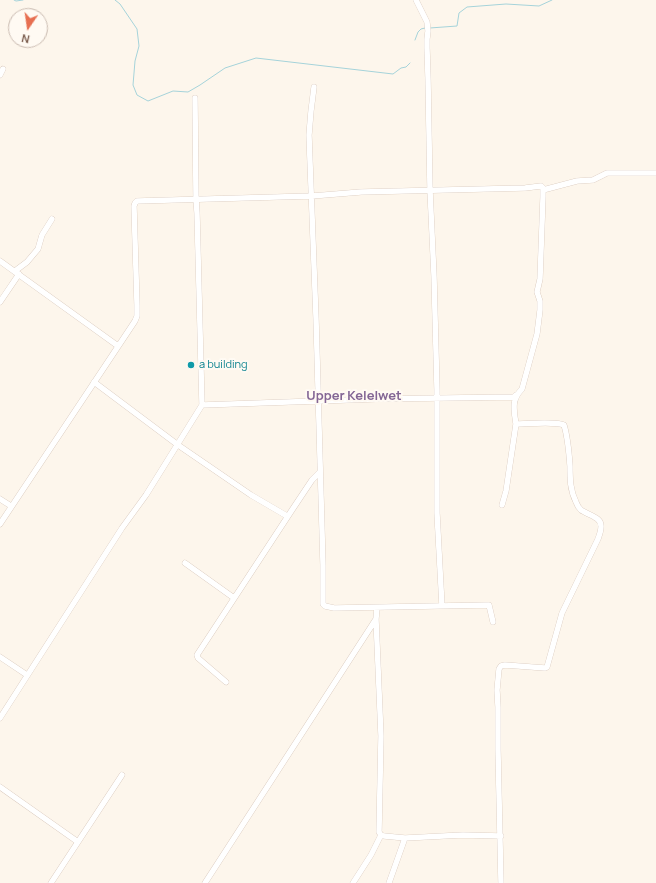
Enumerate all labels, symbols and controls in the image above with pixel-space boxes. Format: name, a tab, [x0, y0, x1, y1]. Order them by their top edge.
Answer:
north arrow	[8, 8, 48, 48]
text: N	[20, 31, 31, 47]
place label: a building	[199, 358, 248, 372]
marker: a building	[186, 360, 196, 370]
district label: Upper Kelelwet	[306, 388, 402, 404]

